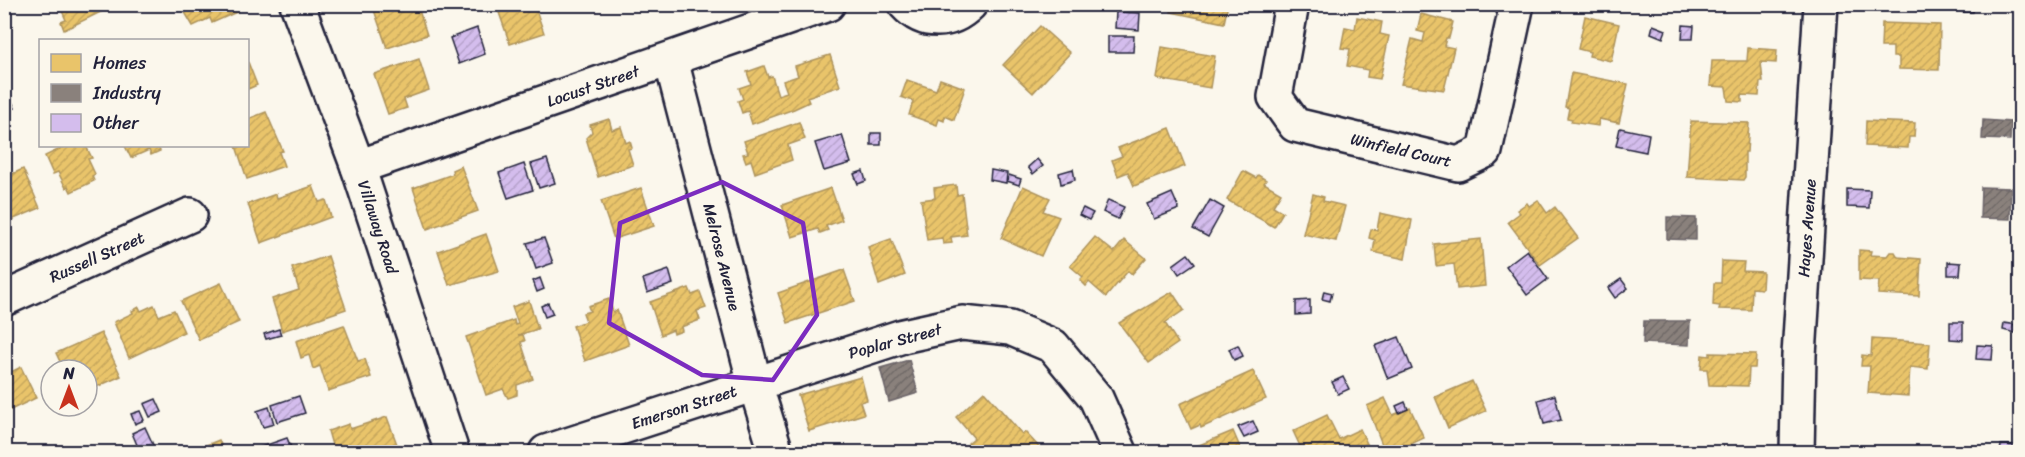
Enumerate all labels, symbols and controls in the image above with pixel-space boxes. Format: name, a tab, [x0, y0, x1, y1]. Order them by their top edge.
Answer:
legend	[39, 39, 249, 147]
text: Homes	[93, 47, 147, 79]
street label: Locust Street	[543, 56, 644, 115]
text: Industry	[92, 77, 162, 109]
text: Other	[93, 107, 140, 139]
street label: Winfield Court	[1348, 124, 1454, 176]
street label: Villaway Road	[349, 176, 407, 279]
street label: Hayes Avenue	[1789, 178, 1825, 278]
street label: Melrose Avenue	[695, 200, 749, 314]
street label: Russell Street	[45, 223, 149, 291]
street label: Poplar Street	[845, 314, 945, 367]
north arrow	[39, 358, 99, 418]
text: N	[62, 359, 75, 388]
street label: Emerson Street	[627, 376, 741, 438]

